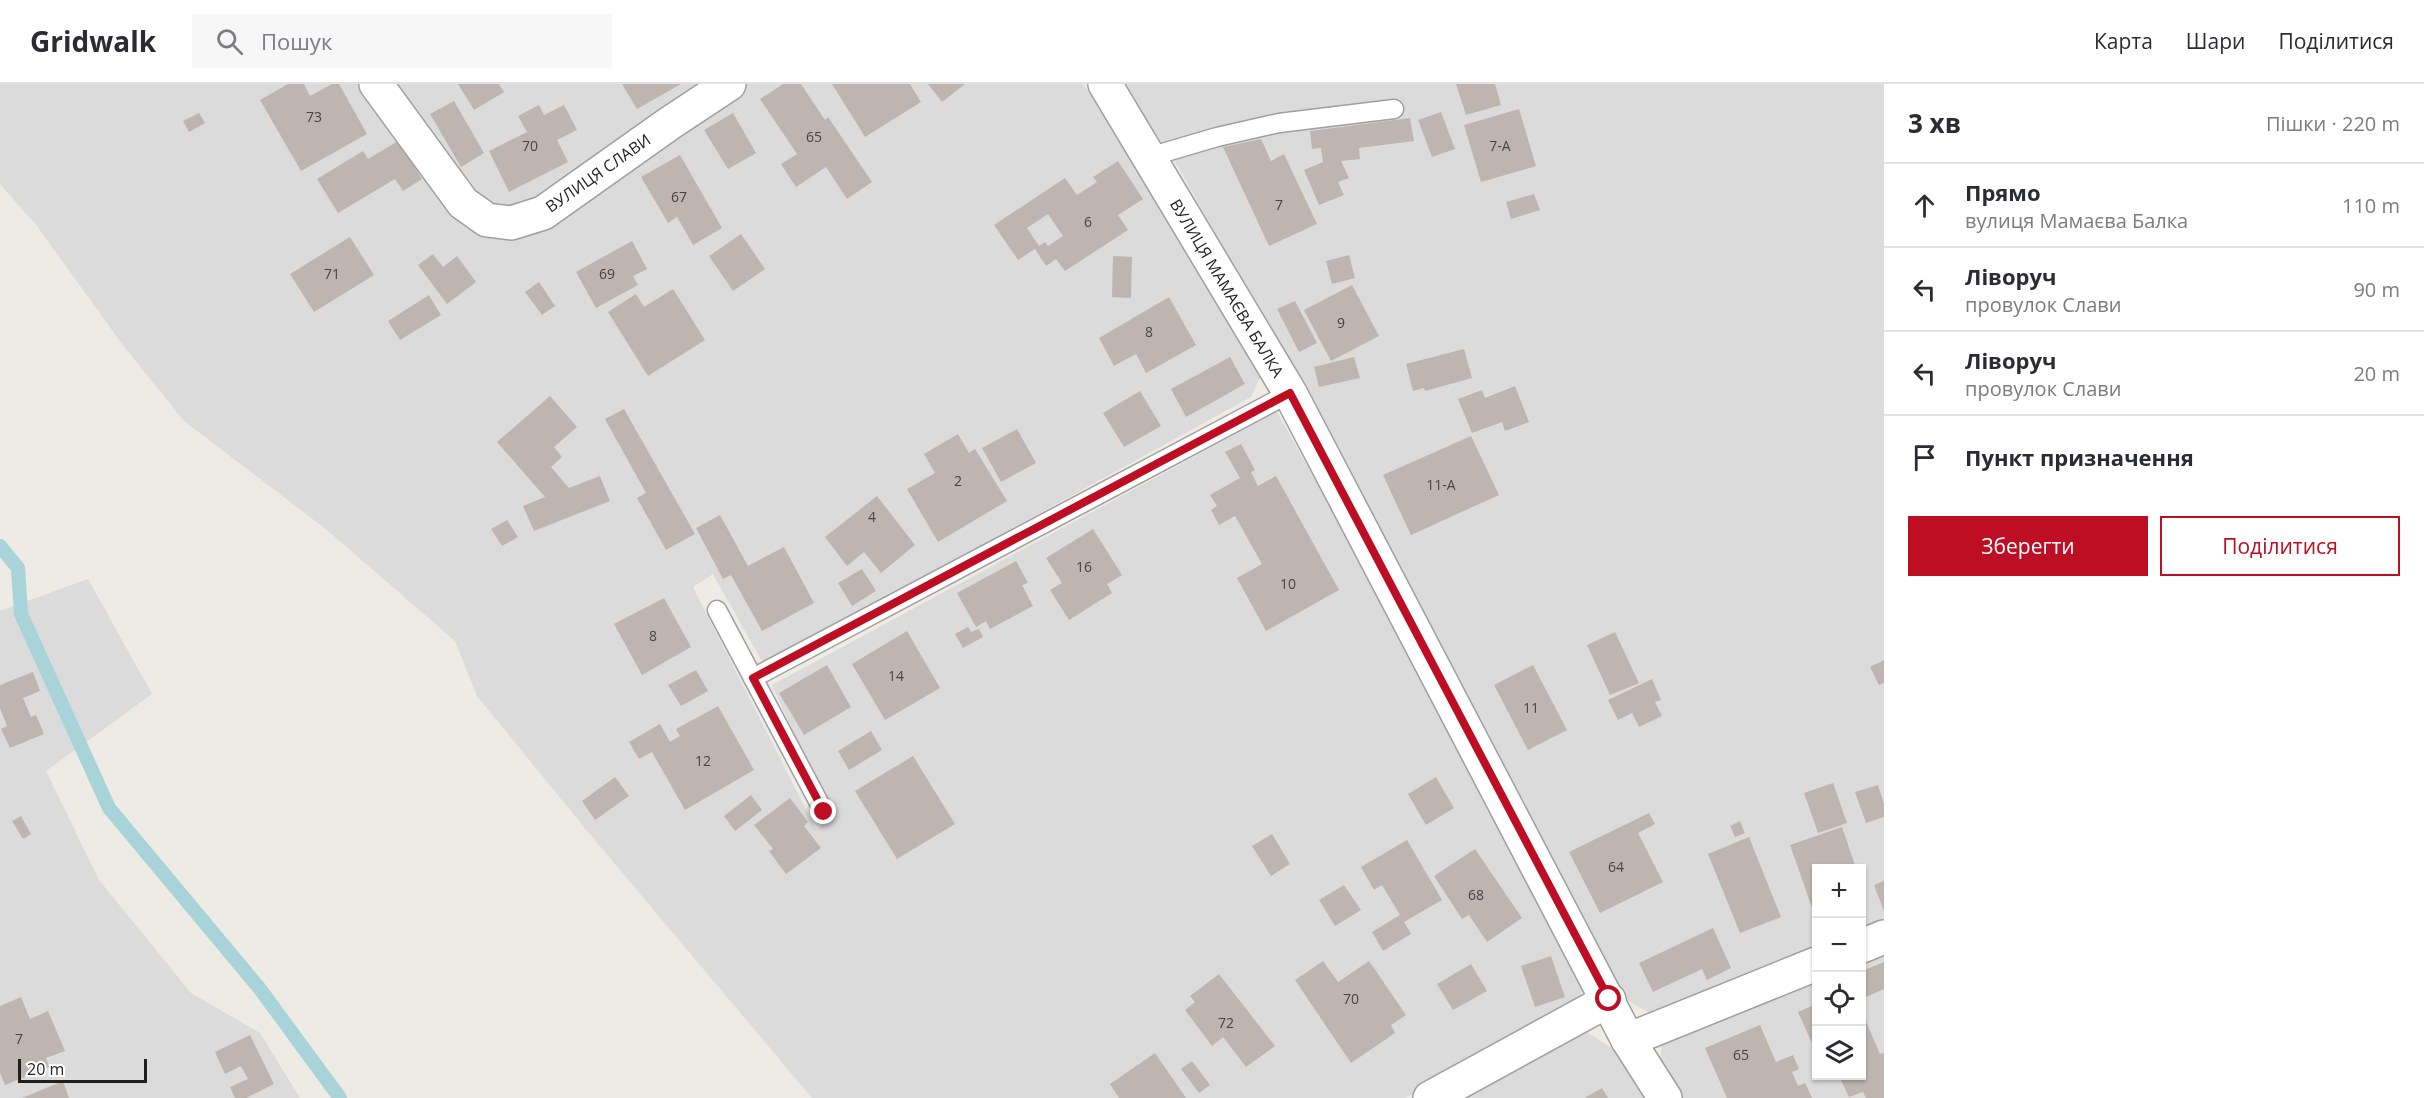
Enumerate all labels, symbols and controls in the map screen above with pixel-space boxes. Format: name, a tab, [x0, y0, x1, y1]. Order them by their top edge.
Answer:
search box	[192, 14, 612, 68]
text: Gridwalk	[30, 22, 156, 60]
icon: search	[213, 25, 246, 58]
text: Пошук	[261, 26, 332, 56]
text: Карта	[2094, 27, 2153, 55]
text: Шари	[2186, 27, 2245, 55]
text: Поділитися	[2278, 27, 2394, 55]
text: 3 хв	[1908, 105, 1961, 141]
house number: 73	[306, 107, 322, 126]
text: Пішки · 220 m	[2266, 110, 2400, 137]
house number: 65	[806, 127, 822, 146]
street label: ВУЛИЦЯ СЛАВИ	[541, 129, 655, 217]
house number: 70	[522, 136, 538, 155]
house number: 7-А	[1489, 136, 1511, 155]
text: Прямо	[1965, 177, 2041, 207]
house number: 67	[671, 187, 687, 206]
icon: ahead	[1908, 189, 1941, 222]
text: 110 m	[2342, 192, 2400, 219]
street label: ВУЛИЦЯ МАМАЄВА БАЛКА	[1165, 195, 1290, 382]
house number: 7	[1275, 195, 1283, 214]
text: вулиця Мамаєва Балка	[1965, 207, 2188, 234]
house number: 6	[1084, 212, 1092, 231]
text: Ліворуч	[1965, 261, 2056, 291]
house number: 71	[324, 264, 340, 283]
house number: 69	[599, 264, 615, 283]
icon: left	[1908, 273, 1941, 306]
text: 90 m	[2353, 276, 2400, 303]
text: провулок Слави	[1965, 291, 2122, 318]
house number: 9	[1337, 313, 1345, 332]
house number: 8	[1145, 322, 1153, 341]
text: Ліворуч	[1965, 345, 2056, 375]
icon: left	[1908, 357, 1941, 390]
text: 20 m	[2353, 360, 2400, 387]
text: провулок Слави	[1965, 375, 2122, 402]
icon: arrive	[1908, 441, 1941, 474]
text: Пункт призначення	[1965, 442, 2194, 472]
house number: 2	[954, 471, 962, 490]
house number: 11-А	[1426, 475, 1456, 494]
house number: 4	[868, 507, 876, 526]
button: Зберегти	[1908, 516, 2148, 576]
button: Поділитися	[2160, 516, 2400, 576]
house number: 16	[1076, 557, 1092, 576]
house number: 10	[1280, 574, 1296, 593]
house number: 8	[649, 626, 657, 645]
house number: 14	[888, 666, 904, 685]
house number: 11	[1523, 698, 1539, 717]
house number: 12	[695, 751, 711, 770]
route end	[810, 798, 836, 824]
house number: 64	[1608, 857, 1624, 876]
map controls	[1812, 864, 1866, 1080]
button: +	[1812, 864, 1866, 918]
house number: 68	[1468, 885, 1484, 904]
button: −	[1812, 918, 1866, 972]
button: locate	[1812, 972, 1866, 1026]
route start	[1595, 985, 1621, 1011]
house number: 70	[1343, 989, 1359, 1008]
house number: 72	[1218, 1013, 1234, 1032]
button: layers	[1812, 1026, 1866, 1080]
house number: 7	[15, 1029, 23, 1048]
house number: 65	[1733, 1045, 1749, 1064]
scale bar	[18, 1056, 147, 1084]
text: 20 m	[27, 1058, 64, 1080]

